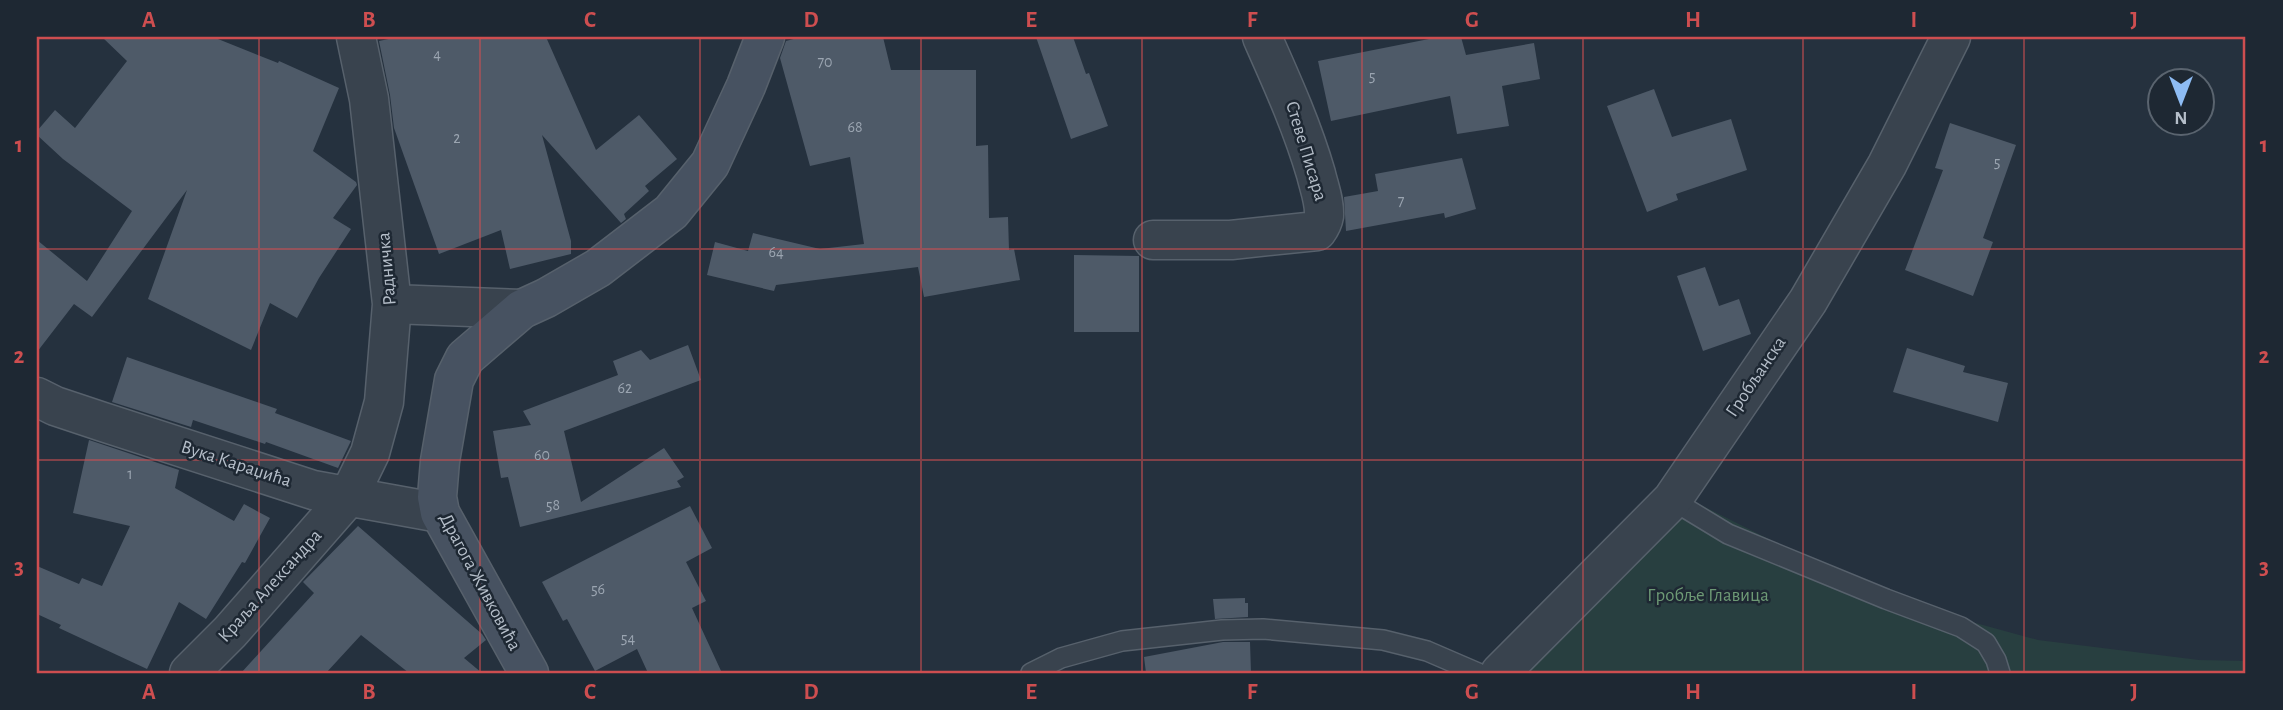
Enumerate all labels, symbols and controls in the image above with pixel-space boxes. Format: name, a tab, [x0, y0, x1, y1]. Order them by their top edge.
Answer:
text: A	[142, 9, 156, 32]
text: B	[362, 9, 376, 32]
text: C	[584, 9, 596, 32]
text: D	[803, 9, 819, 32]
text: E	[1025, 9, 1037, 32]
text: F	[1247, 9, 1258, 32]
text: G	[1465, 9, 1479, 32]
text: H	[1685, 9, 1701, 32]
text: I	[1911, 9, 1917, 32]
text: J	[2130, 9, 2138, 32]
house number: 4	[433, 46, 441, 62]
house number: 70	[817, 54, 833, 70]
north arrow	[2146, 66, 2216, 136]
house number: 5	[1369, 68, 1375, 84]
street label: Стеве Писара	[1282, 99, 1330, 203]
text: N	[2174, 108, 2188, 127]
house number: 68	[847, 119, 863, 135]
house number: 2	[453, 130, 461, 146]
text: 1	[15, 134, 23, 157]
text: 1	[2260, 134, 2268, 157]
house number: 5	[1994, 154, 2000, 170]
house number: 7	[1398, 193, 1405, 209]
street label: Радничка	[374, 231, 400, 306]
house number: 64	[768, 244, 784, 260]
street label: Гробљанска	[1722, 333, 1790, 421]
text: 2	[14, 345, 25, 368]
text: 2	[2259, 345, 2270, 368]
house number: 62	[618, 380, 632, 396]
street label: Вука Караџића	[178, 437, 294, 491]
house number: 60	[534, 447, 550, 463]
house number: 1	[127, 466, 133, 482]
house number: 58	[546, 497, 560, 513]
street label: Драгога Живковића	[436, 510, 524, 654]
street label: Краља Александра	[215, 526, 326, 646]
text: 3	[14, 556, 24, 579]
text: 3	[2259, 556, 2269, 579]
house number: 56	[591, 581, 605, 597]
park label: Гробље Главица	[1647, 586, 1769, 605]
house number: 54	[621, 630, 635, 646]
text: A	[142, 681, 156, 704]
text: B	[362, 681, 376, 704]
text: C	[584, 681, 596, 704]
text: D	[803, 681, 819, 704]
text: E	[1025, 681, 1037, 704]
text: F	[1247, 681, 1258, 704]
text: G	[1465, 681, 1479, 704]
text: H	[1685, 681, 1701, 704]
text: I	[1911, 681, 1917, 704]
text: J	[2130, 681, 2138, 704]

